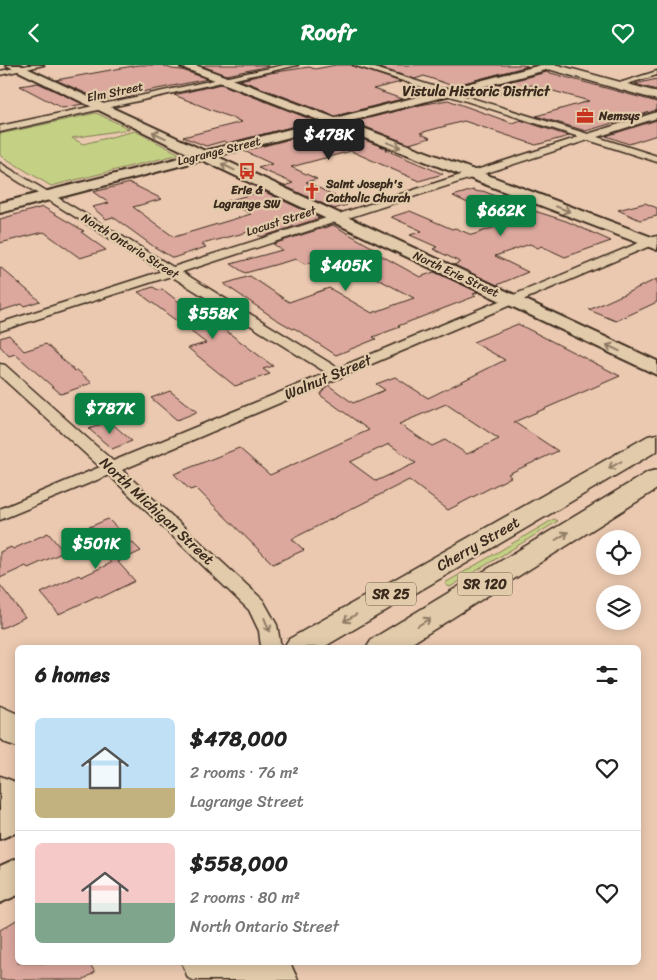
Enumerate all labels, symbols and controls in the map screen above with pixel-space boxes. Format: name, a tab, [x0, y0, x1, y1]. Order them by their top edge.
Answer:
text: Roofr	[301, 13, 356, 52]
icon: back	[20, 19, 48, 47]
icon: heart	[609, 19, 637, 47]
street label: Elm Street	[85, 75, 145, 109]
district label: Vistula Historic District	[402, 79, 551, 104]
place label: Nemsys	[598, 105, 640, 127]
office icon: Nemsys	[575, 106, 595, 126]
pin: $478K	[294, 119, 364, 161]
text: $478K	[304, 120, 354, 149]
one-way arrow	[152, 129, 167, 139]
street label: Lagrange Street	[175, 130, 263, 172]
one-way arrow	[386, 141, 402, 150]
bus stop icon: Erie & Lagrange SW	[237, 161, 257, 181]
one-way arrow	[221, 162, 236, 171]
place label: Saint Joseph's Catholic Church	[325, 173, 411, 209]
place label: Erie & Lagrange SW	[214, 179, 281, 215]
church icon: Saint Joseph's Catholic Church	[302, 181, 322, 201]
pin: $662K	[466, 195, 536, 237]
text: $662K	[477, 196, 525, 225]
street label: Locust Street	[243, 199, 320, 243]
one-way arrow	[555, 205, 570, 214]
street label: North Ontario Street	[77, 207, 184, 286]
street label: North Erie Street	[409, 244, 503, 304]
pin: $405K	[311, 249, 381, 292]
text: $405K	[321, 251, 371, 280]
pin: $558K	[178, 297, 248, 340]
text: $558K	[188, 299, 238, 328]
one-way arrow	[606, 343, 621, 352]
street label: Walnut Street	[280, 347, 377, 407]
pin: $787K	[75, 393, 145, 435]
text: $787K	[86, 394, 134, 423]
street label: North Michigan Street	[93, 450, 221, 572]
one-way arrow	[608, 461, 622, 471]
street label: Cherry Street	[431, 509, 525, 579]
pin: $501K	[61, 527, 131, 570]
text: $501K	[72, 529, 120, 558]
map controls	[596, 530, 641, 630]
button: locate	[596, 530, 641, 575]
one-way arrow	[555, 531, 569, 541]
road number: SR 120	[458, 573, 512, 595]
road number: SR 25	[366, 583, 416, 605]
button: layers	[596, 585, 641, 630]
one-way arrow	[343, 614, 357, 624]
one-way arrow	[417, 616, 431, 626]
one-way arrow	[262, 617, 272, 632]
text: 6 homes	[35, 656, 110, 694]
icon: filters	[593, 661, 621, 689]
text: $478,000	[190, 720, 287, 758]
icon: home	[75, 738, 135, 798]
icon: heart	[593, 754, 621, 782]
text: 2 rooms · 76 m²	[190, 758, 299, 787]
text: Lagrange Street	[190, 787, 304, 816]
text: $558,000	[190, 845, 288, 883]
icon: home	[75, 863, 135, 923]
icon: heart	[593, 879, 621, 907]
text: 2 rooms · 80 m²	[190, 883, 300, 912]
text: North Ontario Street	[190, 912, 339, 941]

